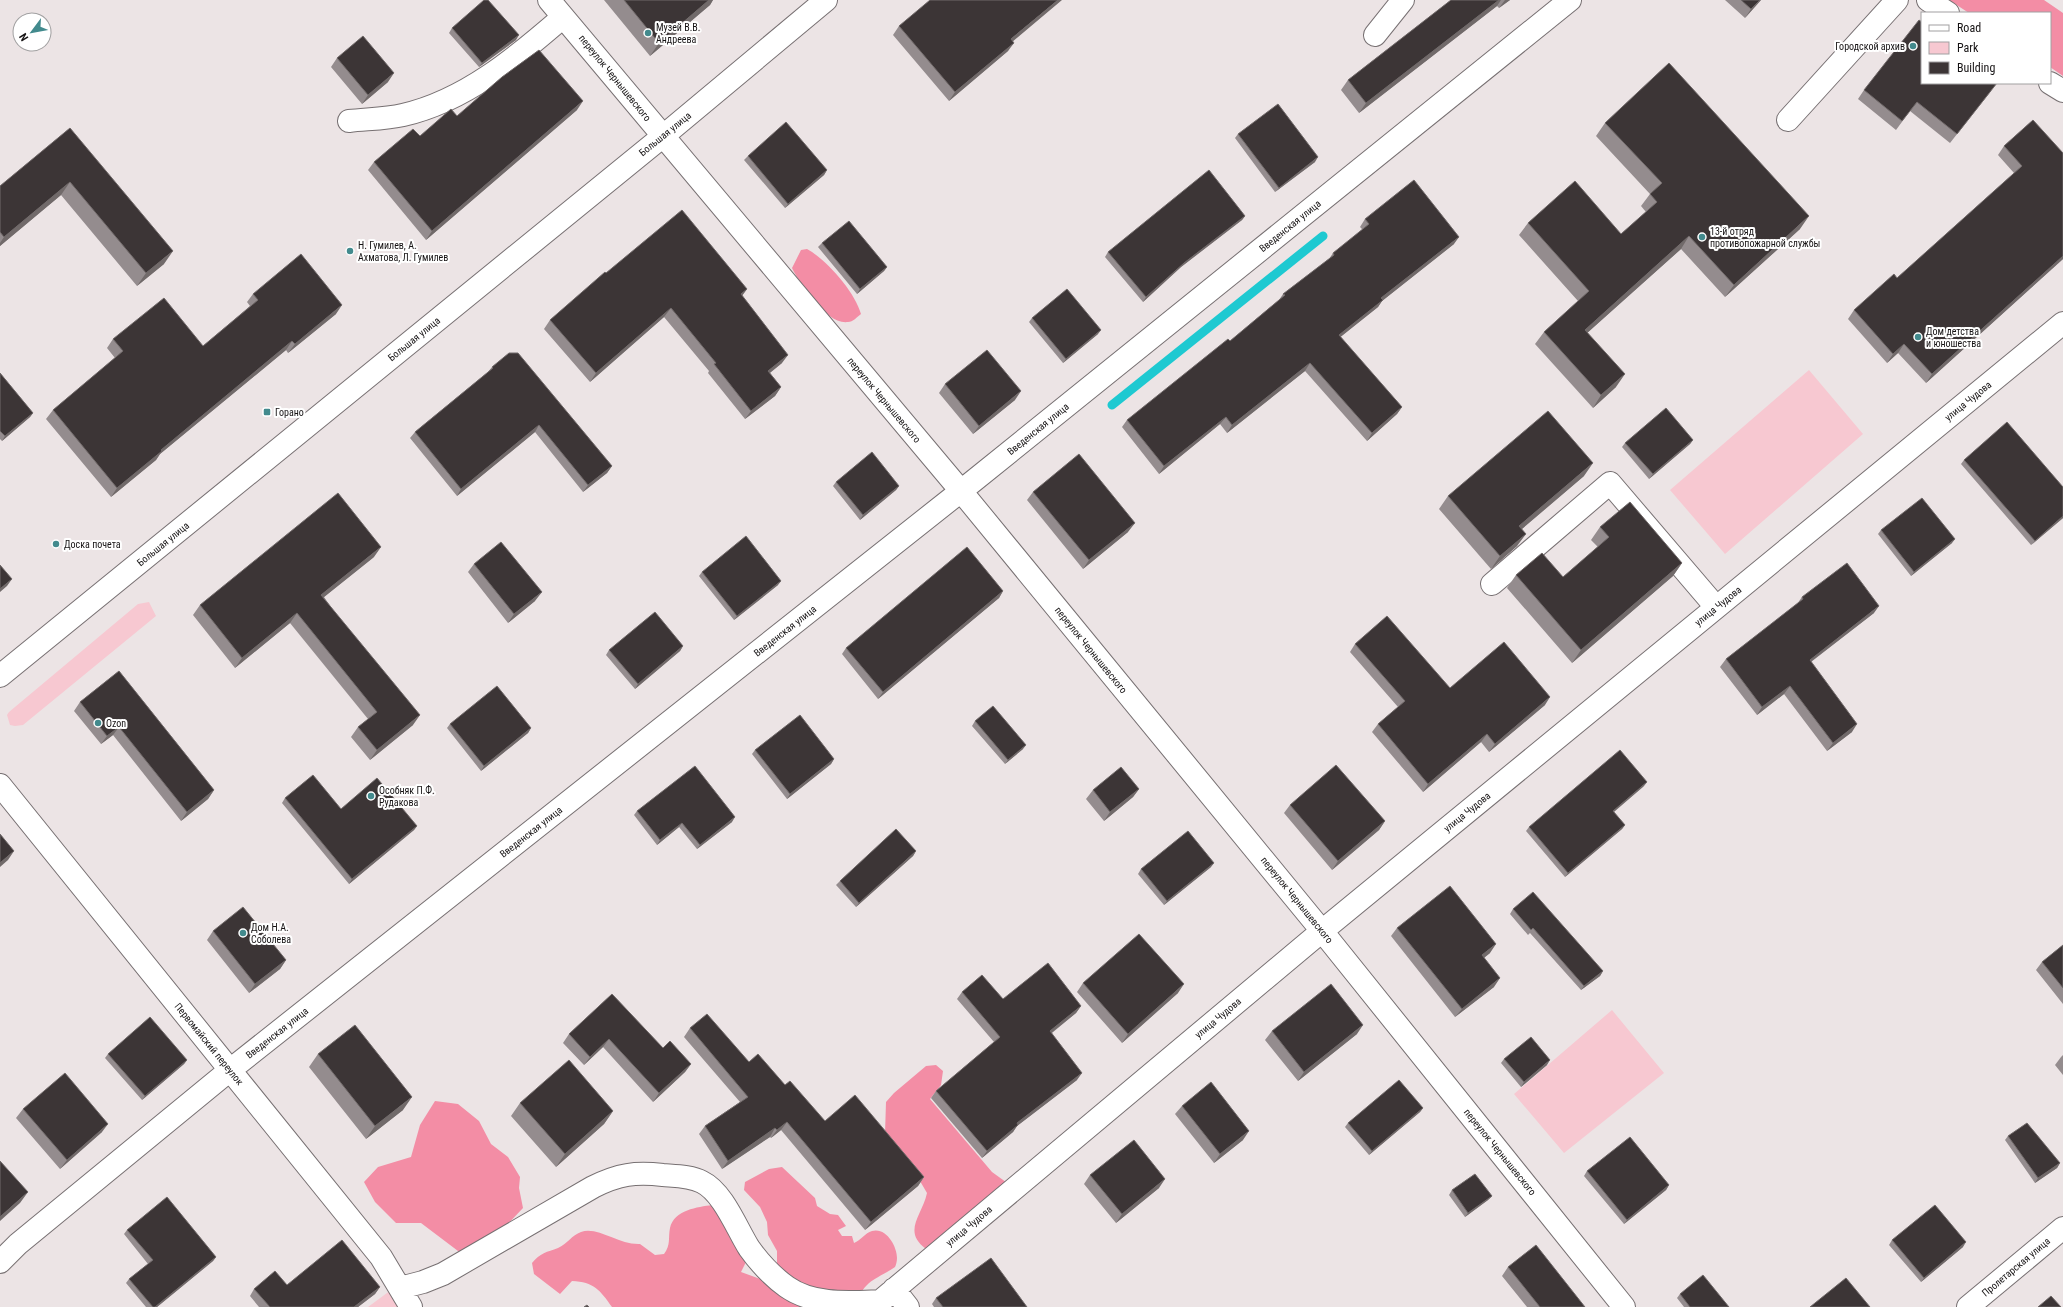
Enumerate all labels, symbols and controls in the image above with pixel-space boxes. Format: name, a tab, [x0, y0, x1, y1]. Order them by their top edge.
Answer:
north arrow	[12, 12, 52, 52]
legend	[1921, 12, 2051, 84]
text: Road	[1957, 21, 1981, 35]
place label: Музей В.В. Андреева	[656, 22, 700, 45]
marker: Музей В.В. Андреева	[643, 28, 653, 38]
text: N	[17, 31, 31, 43]
street label: переулок Чернышевского	[577, 33, 653, 123]
place label: Городской архив	[1835, 41, 1905, 52]
marker: Городской архив	[1908, 41, 1918, 51]
text: Park	[1957, 41, 1979, 55]
text: Building	[1957, 61, 1995, 75]
street label: Большая улица	[637, 110, 693, 158]
street label: Введенская улица	[1257, 198, 1323, 254]
place label: 13-й отряд противопожарной службы	[1710, 226, 1820, 249]
marker: 13-й отряд противопожарной службы	[1697, 232, 1707, 242]
place label: Н. Гумилев, А. Ахматова, Л. Гумилев	[358, 240, 448, 263]
marker: Н. Гумилев, А. Ахматова, Л. Гумилев	[345, 246, 355, 256]
street label: Большая улица	[386, 315, 442, 363]
place label: Дом детства и юношества	[1926, 326, 1981, 349]
marker: Дом детства и юношества	[1913, 332, 1923, 342]
street label: переулок Чернышевского	[845, 355, 923, 445]
street label: улица Чудова	[1943, 379, 1994, 423]
street label: Введенская улица	[1005, 401, 1071, 457]
marker: Горано	[262, 407, 272, 417]
place label: Горано	[275, 407, 304, 418]
street label: Большая улица	[135, 520, 191, 568]
marker: Доска почета	[51, 539, 61, 549]
place label: Доска почета	[64, 539, 121, 550]
street label: улица Чудова	[1693, 584, 1744, 628]
street label: Введенская улица	[752, 603, 818, 659]
street label: переулок Чернышевского	[1053, 605, 1129, 695]
marker: Ozon	[93, 718, 103, 728]
place label: Ozon	[106, 718, 126, 729]
place label: Особняк П.Ф. Рудакова	[379, 784, 435, 808]
street label: улица Чудова	[1442, 790, 1493, 834]
marker: Особняк П.Ф. Рудакова	[366, 791, 376, 801]
street label: Введенская улица	[498, 804, 564, 860]
street label: переулок Чернышевского	[1259, 855, 1335, 945]
place label: Дом Н.А. Соболева	[251, 922, 291, 945]
marker: Дом Н.А. Соболева	[238, 928, 248, 938]
street label: улица Чудова	[1193, 995, 1243, 1040]
street label: Первомайский переулок	[173, 1001, 246, 1087]
street label: Введенская улица	[244, 1005, 310, 1061]
street label: переулок Чернышевского	[1462, 1107, 1538, 1197]
street label: улица Чудова	[944, 1203, 994, 1248]
street label: Пролетарская улица	[1980, 1235, 2052, 1299]

